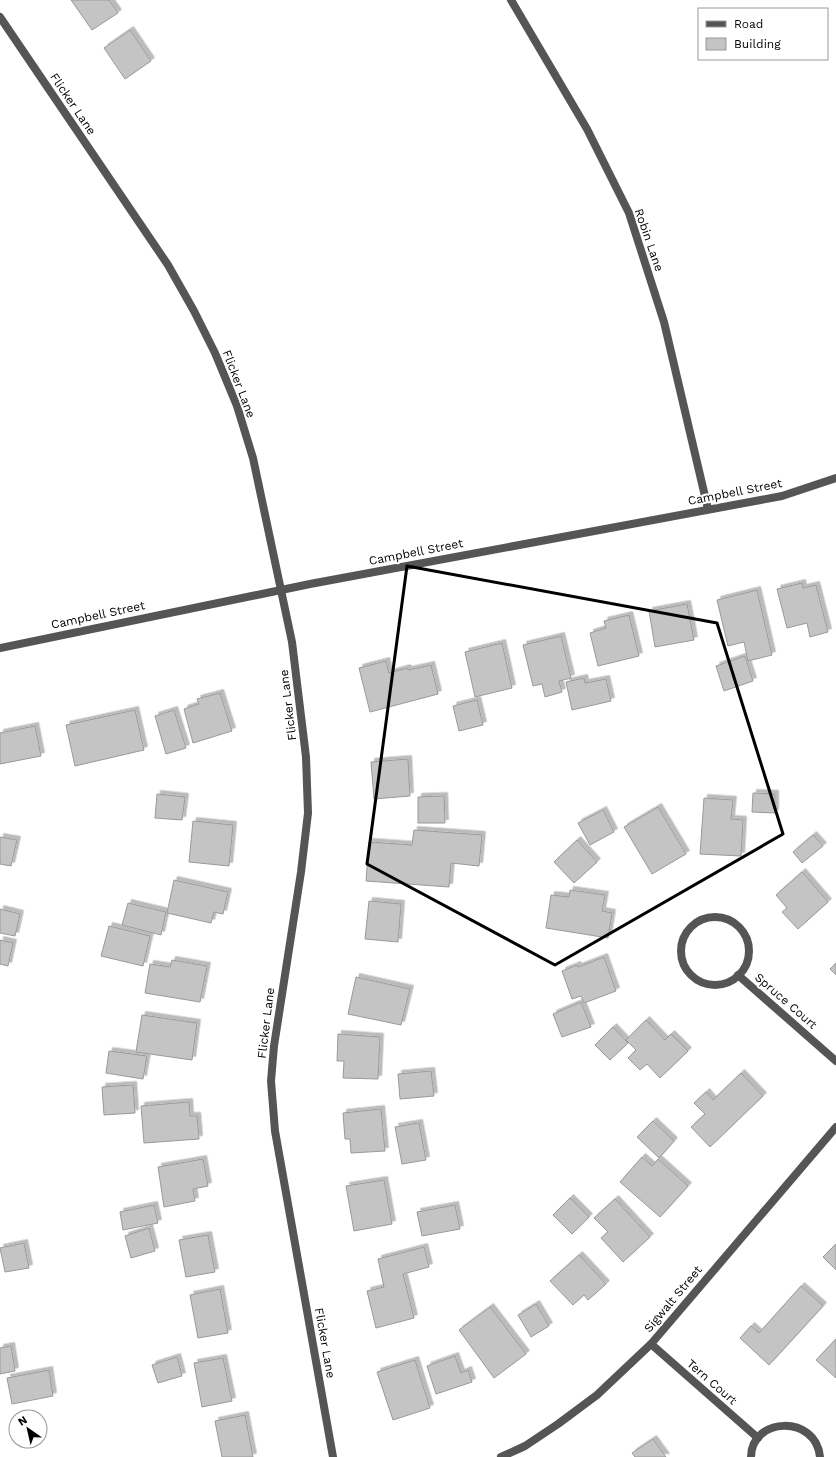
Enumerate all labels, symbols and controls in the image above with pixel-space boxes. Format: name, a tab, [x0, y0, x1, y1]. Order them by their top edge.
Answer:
legend	[698, 8, 828, 60]
text: Road	[734, 17, 763, 31]
text: Building	[734, 37, 781, 51]
street label: Flicker Lane	[47, 70, 99, 138]
street label: Robin Lane	[632, 207, 666, 273]
street label: Flicker Lane	[220, 348, 258, 420]
street label: Campbell Street	[687, 476, 783, 508]
street label: Campbell Street	[368, 536, 464, 568]
street label: Campbell Street	[50, 598, 146, 632]
street label: Flicker Lane	[277, 669, 299, 741]
street label: Spruce Court	[752, 970, 820, 1032]
street label: Flicker Lane	[255, 987, 277, 1059]
street label: Sigwalt Street	[641, 1263, 705, 1335]
street label: Flicker Lane	[312, 1307, 338, 1379]
street label: Tern Court	[684, 1356, 740, 1408]
north arrow	[8, 1409, 48, 1449]
text: N	[16, 1413, 30, 1429]

